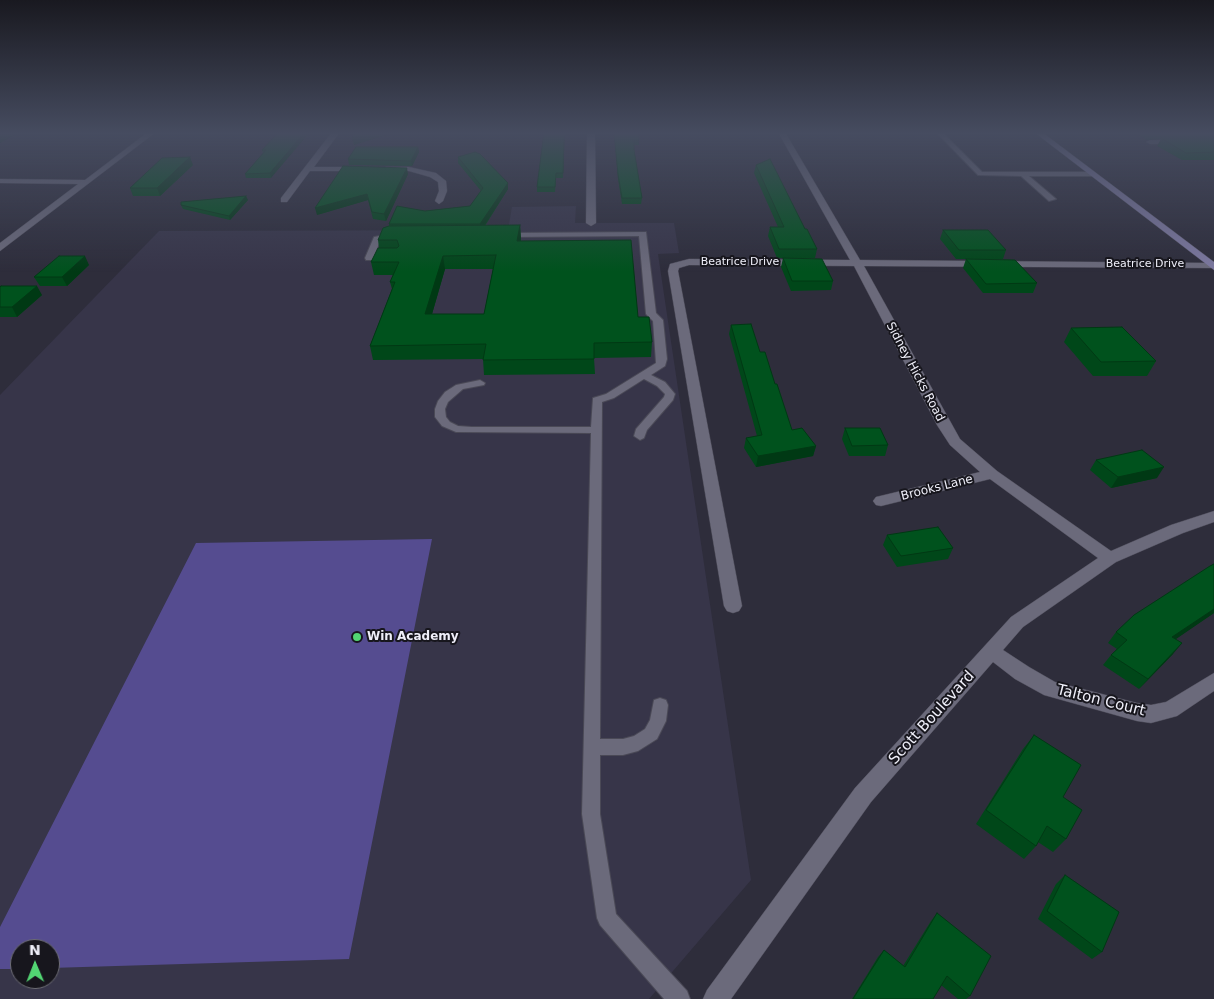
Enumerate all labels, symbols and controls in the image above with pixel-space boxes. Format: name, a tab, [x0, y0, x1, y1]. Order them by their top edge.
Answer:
street label: Beatrice Drive	[701, 255, 779, 269]
street label: Beatrice Drive	[1106, 257, 1184, 271]
street label: Sidney Hicks Road	[883, 320, 947, 424]
street label: Brooks Lane	[900, 472, 974, 504]
place label: Win Academy	[367, 630, 459, 644]
marker: Win Academy	[351, 631, 363, 643]
street label: Scott Boulevard	[885, 668, 979, 768]
street label: Talton Court	[1055, 681, 1147, 721]
north arrow	[10, 939, 60, 989]
text: N	[29, 942, 41, 958]

